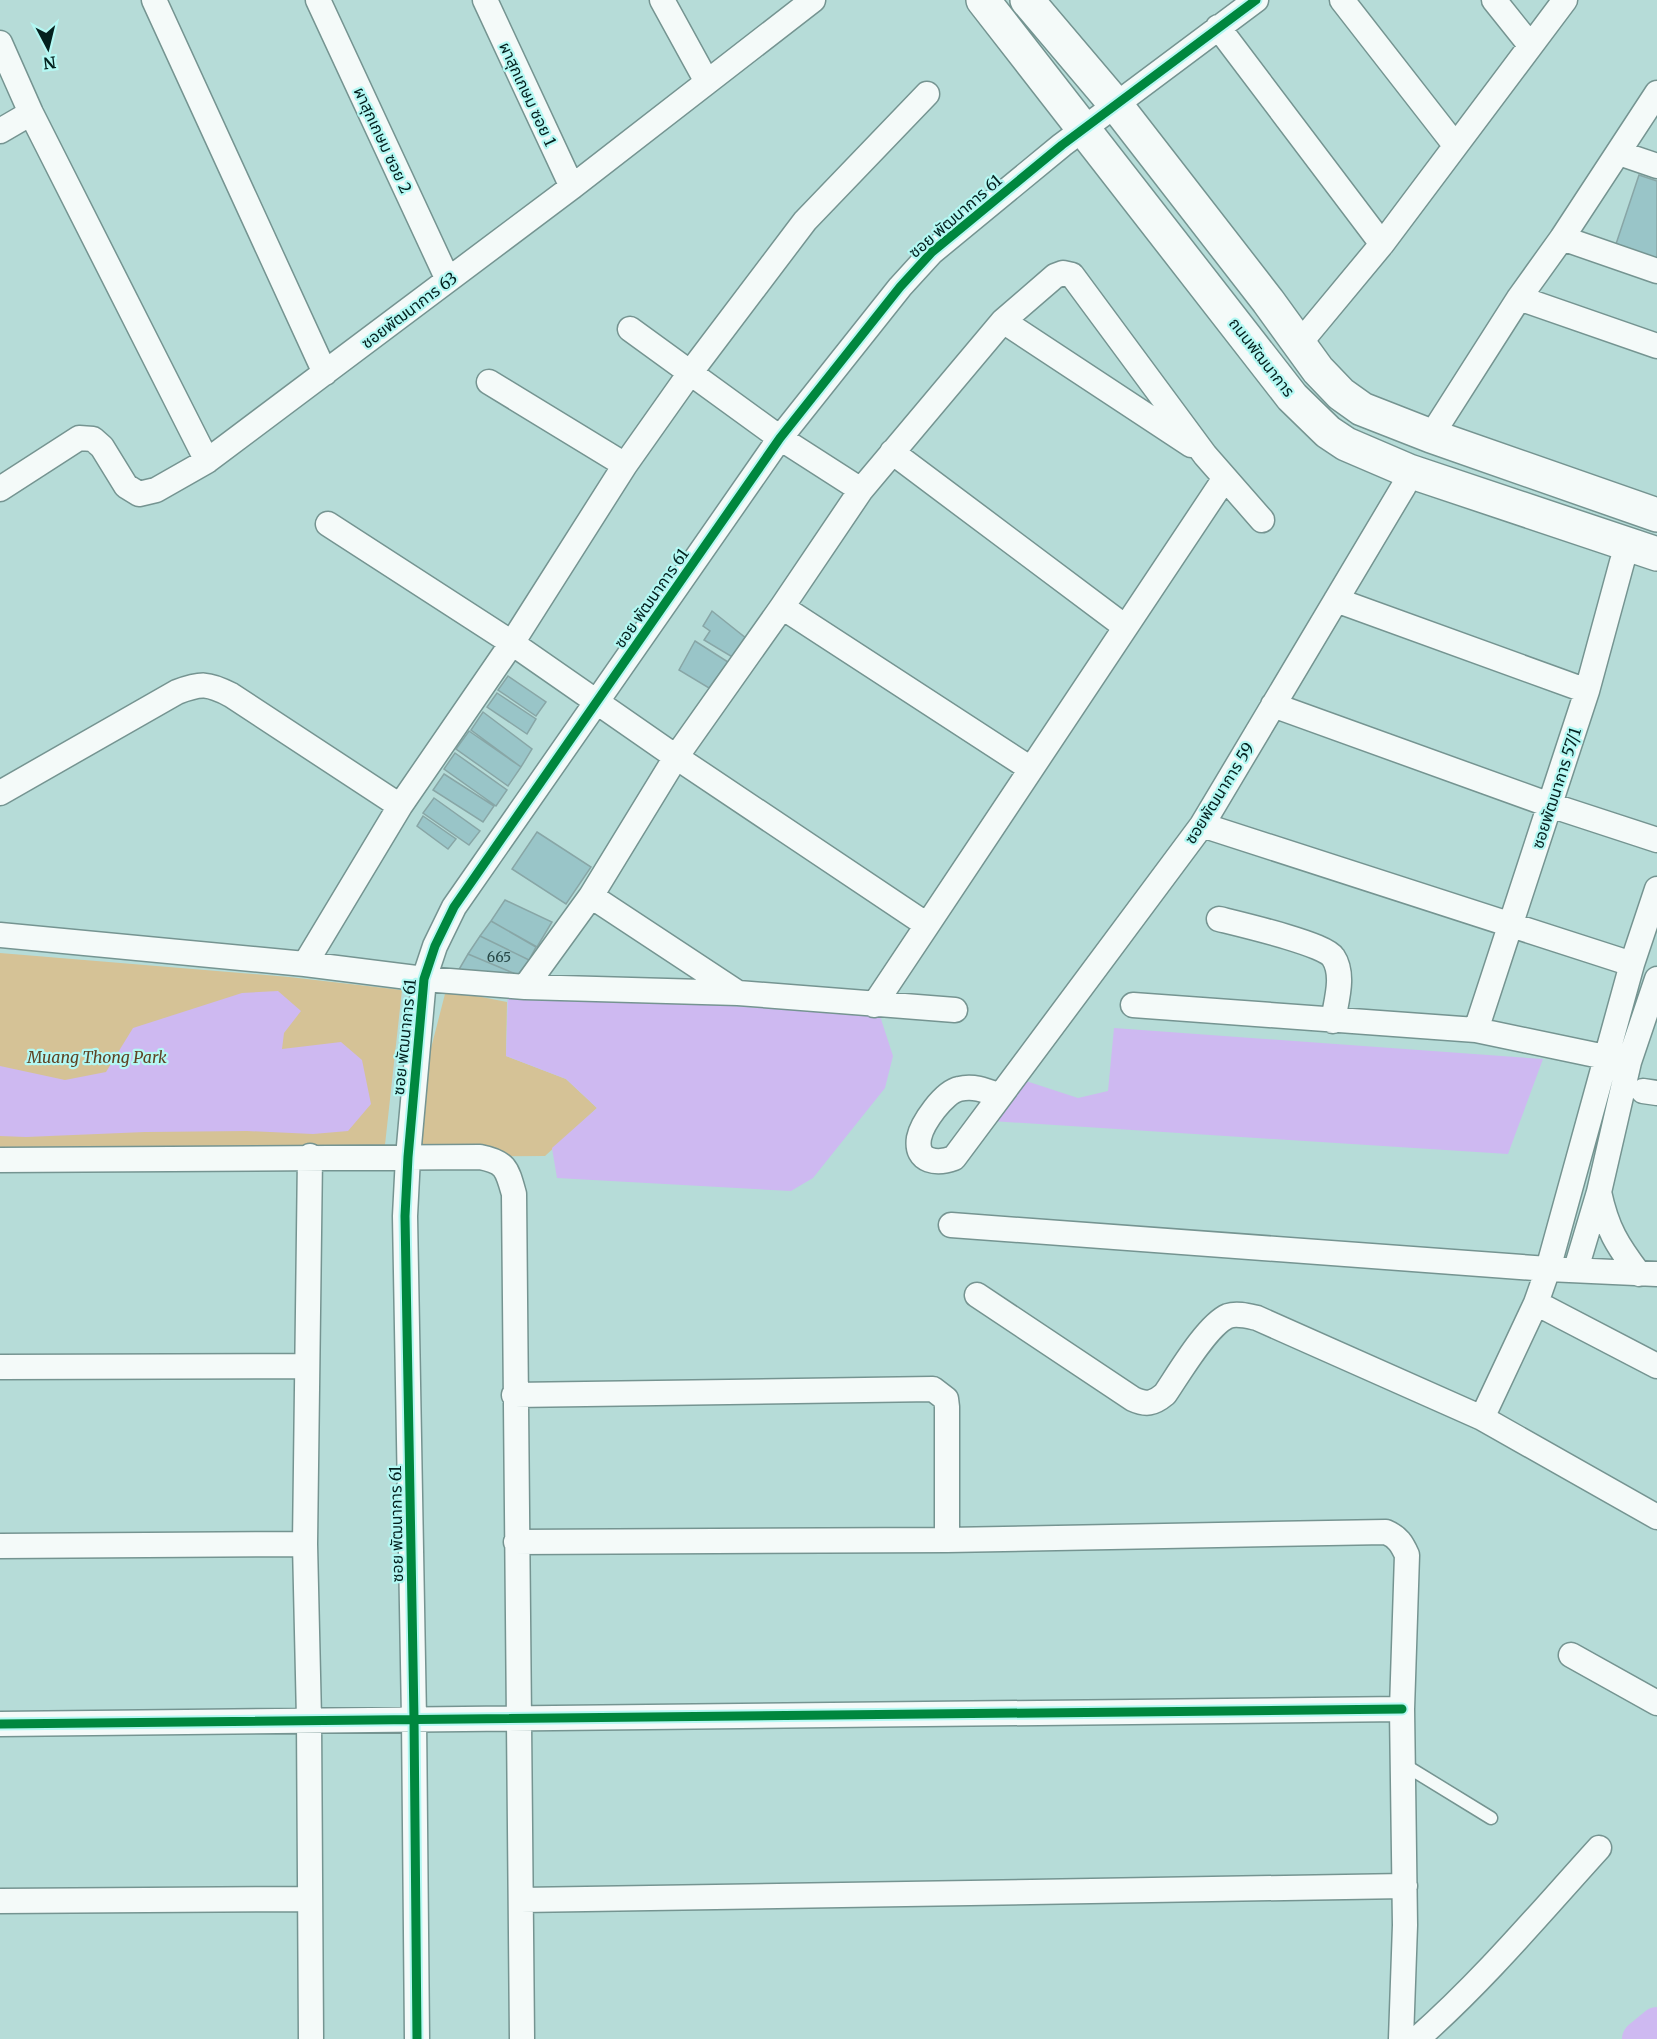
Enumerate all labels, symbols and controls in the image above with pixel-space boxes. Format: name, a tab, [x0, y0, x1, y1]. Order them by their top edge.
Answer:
north arrow	[18, 18, 78, 78]
street label: ผาสุกเกษม ซอย 1	[495, 39, 561, 149]
text: N	[42, 52, 57, 74]
street label: ผาสุกเกษม ซอย 2	[350, 84, 416, 196]
street label: ซอย พัฒนาการ 61	[904, 170, 1006, 262]
street label: ซอยพัฒนาการ 63	[357, 267, 461, 353]
street label: ถนนพัฒนาการ	[1225, 313, 1299, 401]
street label: ซอย พัฒนาการ 61	[609, 544, 693, 652]
street label: ซอยพัฒนาการ 57/1	[1527, 725, 1585, 851]
street label: ซอยพัฒนาการ 59	[1180, 739, 1258, 847]
house number: 665	[487, 948, 511, 966]
street label: ซอย พัฒนาการ 61	[388, 978, 420, 1096]
park label: Muang Thong Park	[26, 1047, 167, 1067]
street label: ซอย พัฒนาการ 61	[385, 1465, 407, 1583]

